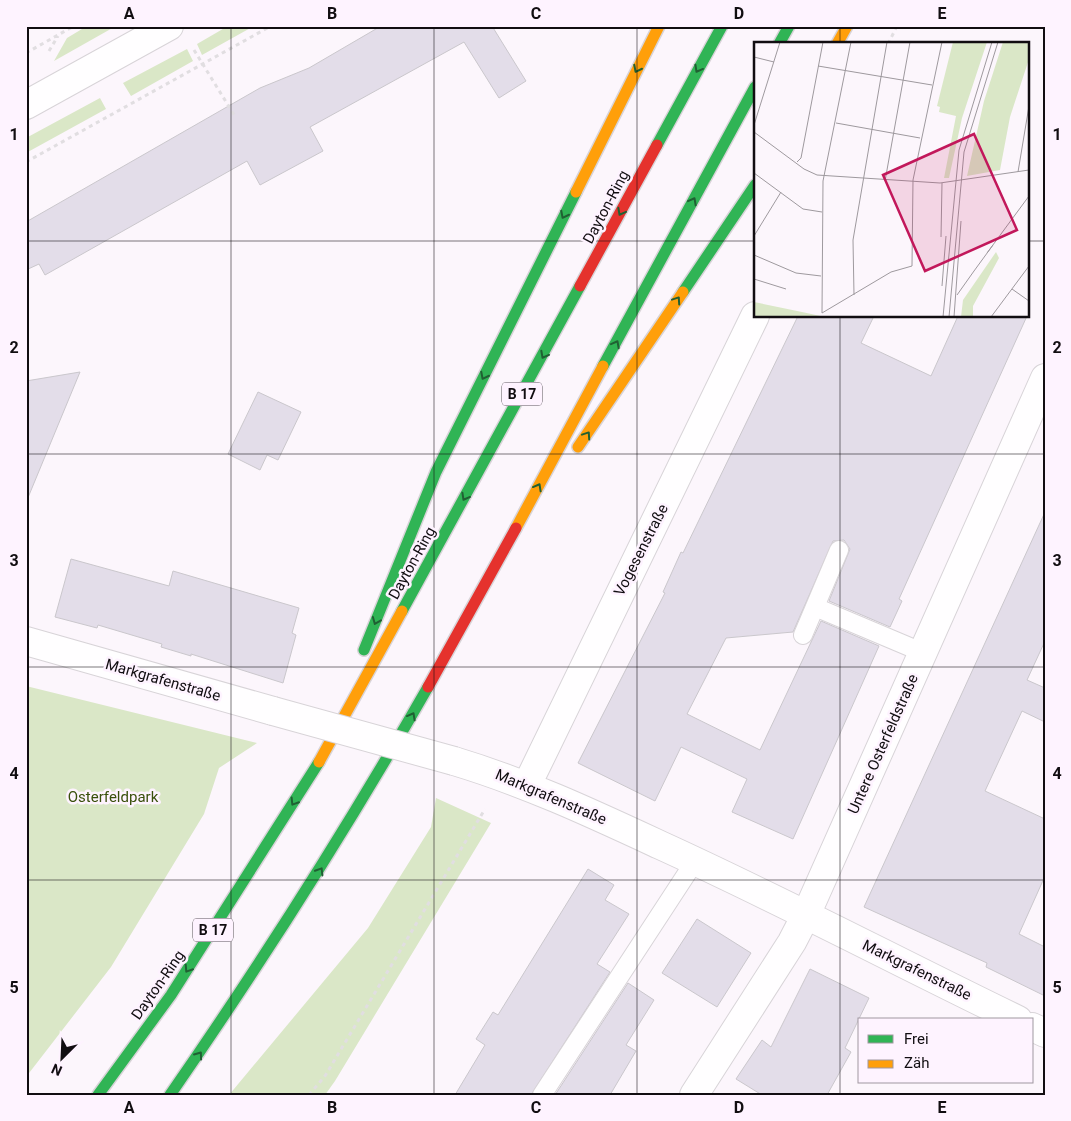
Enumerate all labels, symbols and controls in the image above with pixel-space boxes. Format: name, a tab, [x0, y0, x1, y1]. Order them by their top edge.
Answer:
text: A	[124, 4, 135, 23]
text: B	[327, 4, 337, 23]
text: C	[531, 4, 541, 23]
text: D	[734, 4, 744, 23]
text: E	[938, 4, 947, 23]
inset map	[754, 42, 1028, 318]
one-way arrow	[694, 63, 704, 72]
one-way arrow	[633, 64, 643, 73]
text: 1	[9, 125, 19, 144]
text: 1	[1052, 125, 1062, 144]
street label: Dayton-Ring	[579, 167, 633, 247]
one-way arrow	[687, 198, 697, 207]
one-way arrow	[617, 206, 627, 215]
one-way arrow	[560, 210, 570, 219]
one-way arrow	[671, 296, 681, 305]
text: 2	[9, 338, 19, 357]
text: 2	[1052, 338, 1062, 357]
one-way arrow	[610, 341, 620, 350]
one-way arrow	[540, 349, 550, 358]
one-way arrow	[480, 371, 490, 380]
road number: B 17	[502, 382, 542, 406]
one-way arrow	[581, 431, 590, 440]
one-way arrow	[532, 483, 542, 492]
one-way arrow	[462, 492, 472, 501]
street label: Vogesenstraße	[610, 501, 672, 599]
street label: Dayton-Ring	[385, 524, 439, 602]
text: 3	[9, 551, 19, 570]
text: 3	[1052, 551, 1062, 570]
one-way arrow	[372, 616, 382, 624]
street label: Markgrafenstraße	[103, 655, 223, 705]
street label: Untere Osterfeldstraße	[844, 671, 922, 817]
one-way arrow	[405, 712, 415, 721]
text: 4	[9, 764, 19, 783]
text: 4	[1052, 764, 1062, 783]
street label: Markgrafenstraße	[493, 765, 609, 829]
park label: Osterfeldpark	[68, 788, 159, 806]
one-way arrow	[291, 797, 301, 806]
one-way arrow	[314, 867, 323, 876]
road number: B 17	[193, 918, 233, 942]
street label: Markgrafenstraße	[860, 936, 974, 1004]
street label: Dayton-Ring	[128, 947, 188, 1023]
one-way arrow	[185, 963, 194, 972]
text: 5	[9, 978, 19, 997]
text: 5	[1052, 978, 1062, 997]
legend	[858, 1018, 1034, 1084]
text: Frei	[904, 1030, 929, 1048]
north arrow	[38, 1034, 88, 1084]
one-way arrow	[193, 1051, 202, 1061]
text: Zäh	[904, 1054, 929, 1072]
text: N	[49, 1061, 64, 1079]
text: A	[124, 1098, 135, 1117]
text: B	[327, 1098, 337, 1117]
text: C	[531, 1098, 541, 1117]
text: D	[734, 1098, 744, 1117]
text: E	[938, 1098, 947, 1117]

